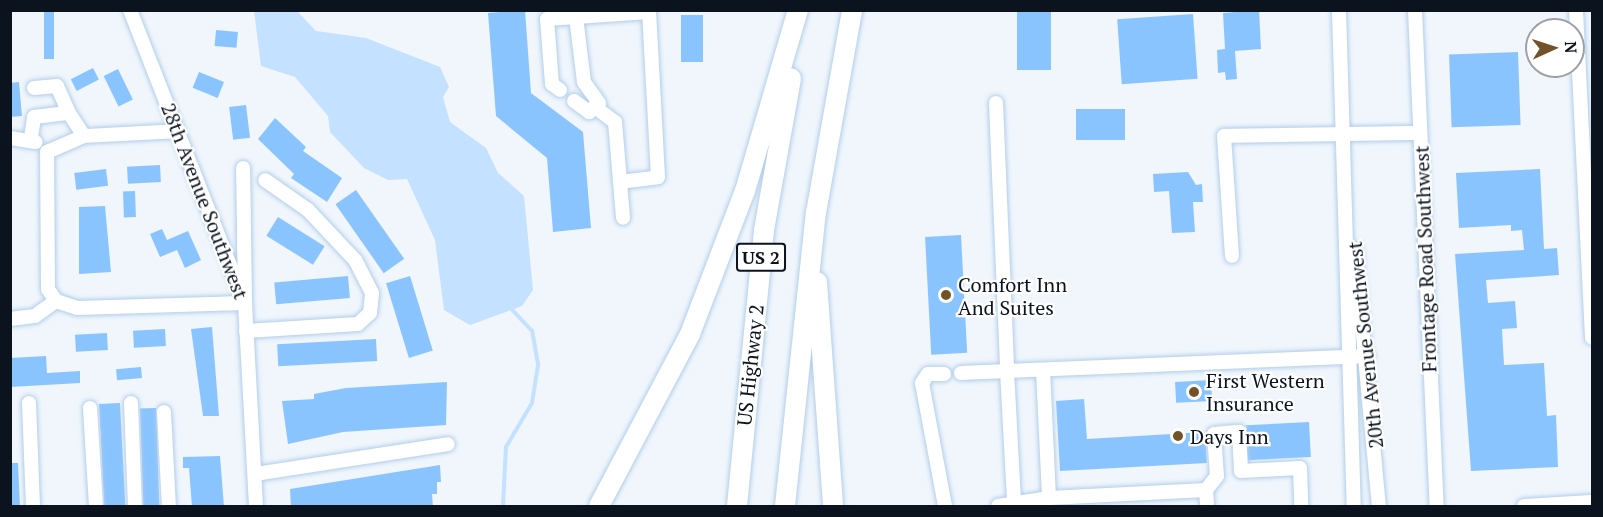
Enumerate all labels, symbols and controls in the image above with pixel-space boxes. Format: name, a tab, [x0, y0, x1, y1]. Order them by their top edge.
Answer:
north arrow	[1525, 18, 1585, 78]
text: N	[1560, 41, 1582, 54]
street label: 28th Avenue Southwest	[156, 99, 254, 303]
street label: Frontage Road Southwest	[1409, 145, 1441, 373]
street label: 20th Avenue Southwest	[1342, 240, 1388, 450]
road number: US 2	[736, 242, 786, 272]
place label: Comfort Inn And Suites	[958, 272, 1067, 319]
marker: Comfort Inn And Suites	[939, 288, 953, 302]
street label: US Highway 2	[732, 303, 768, 427]
place label: First Western Insurance	[1206, 368, 1325, 415]
marker: First Western Insurance	[1187, 385, 1201, 399]
place label: Days Inn	[1190, 424, 1269, 448]
marker: Days Inn	[1171, 429, 1185, 443]

